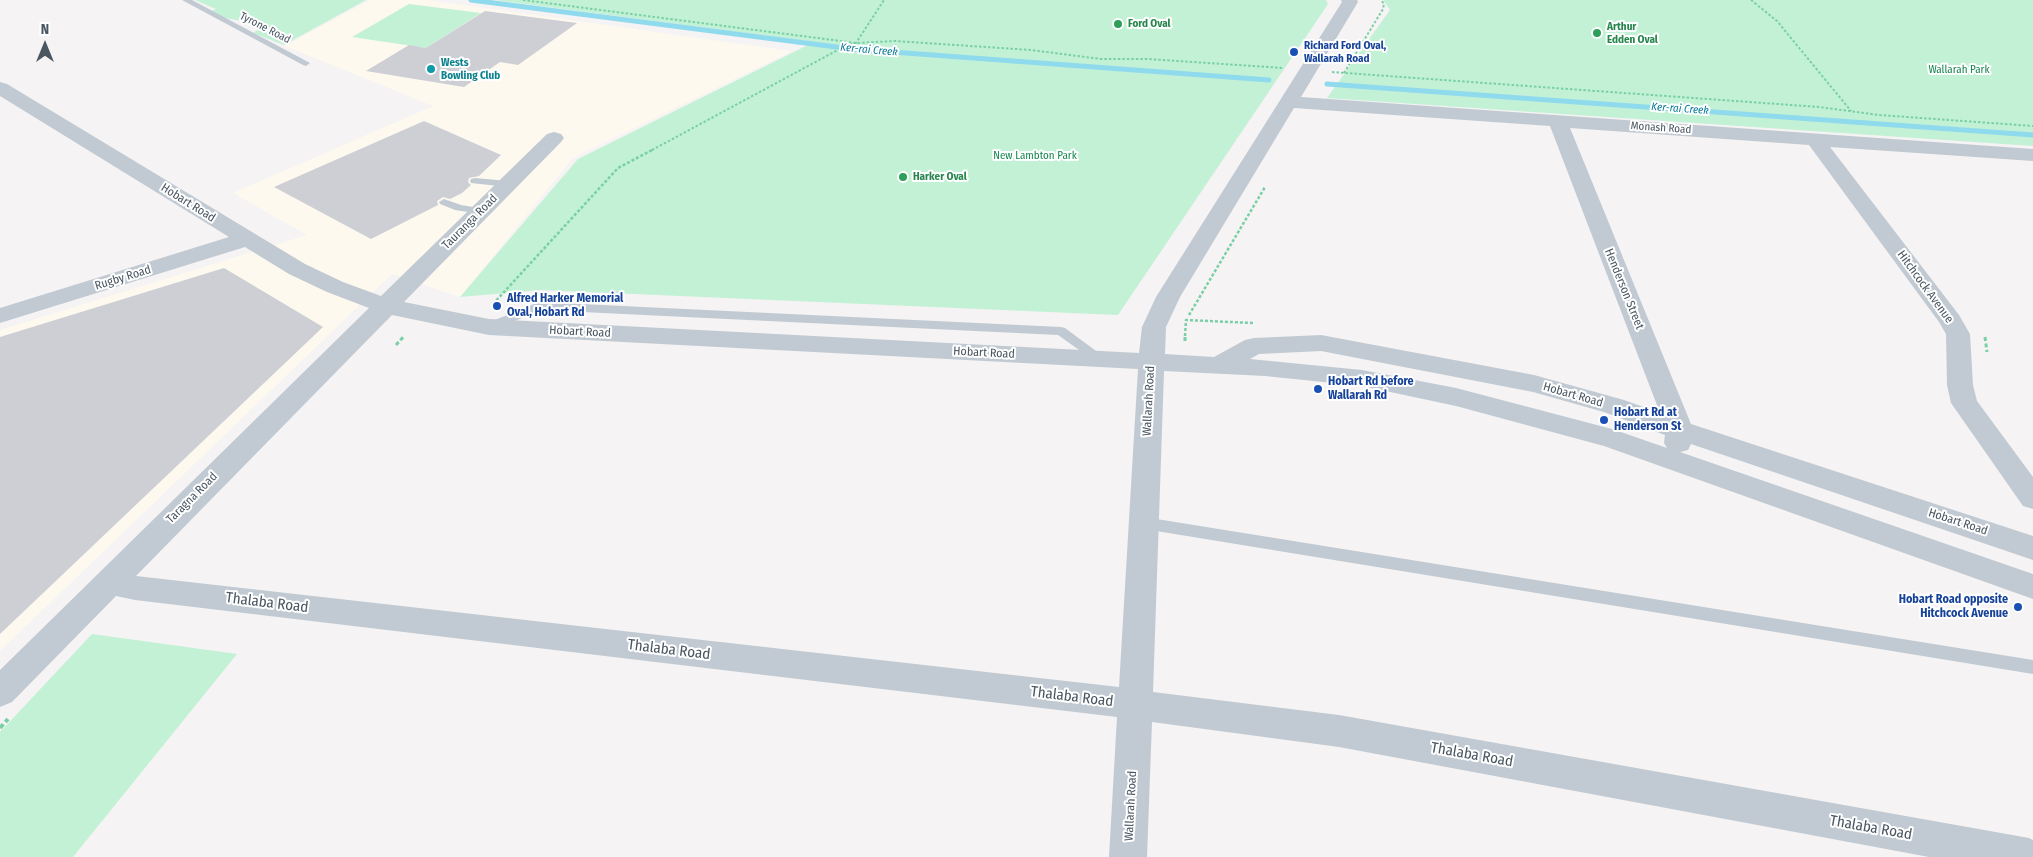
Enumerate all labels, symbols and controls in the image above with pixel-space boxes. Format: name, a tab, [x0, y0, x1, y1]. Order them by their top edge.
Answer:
street label: Tyrone Road	[237, 10, 293, 46]
place label: Ford Oval	[1128, 17, 1171, 31]
marker: Ford Oval	[1112, 18, 1124, 30]
north arrow	[20, 20, 70, 70]
place label: Arthur Edden Oval	[1607, 20, 1658, 46]
text: N	[41, 21, 49, 38]
marker: Arthur Edden Oval	[1591, 27, 1603, 39]
place label: Richard Ford Oval, Wallarah Road	[1304, 39, 1386, 65]
water label: Ker-rai Creek	[840, 41, 898, 59]
marker: Richard Ford Oval, Wallarah Road	[1288, 46, 1300, 58]
place label: Wests Bowling Club	[441, 56, 500, 82]
marker: Wests Bowling Club	[425, 63, 437, 75]
park label: Wallarah Park	[1928, 63, 1990, 77]
water label: Ker-rai Creek	[1651, 100, 1709, 118]
street label: Monash Road	[1630, 119, 1692, 137]
park label: New Lambton Park	[993, 149, 1077, 163]
place label: Harker Oval	[913, 170, 967, 184]
marker: Harker Oval	[897, 171, 909, 183]
street label: Hobart Road	[158, 181, 218, 225]
street label: Tauranga Road	[439, 191, 501, 253]
street label: Henderson Street	[1601, 246, 1647, 332]
street label: Hitchcock Avenue	[1894, 248, 1956, 326]
street label: Rugby Road	[93, 263, 153, 293]
place label: Alfred Harker Memorial Oval, Hobart Rd	[507, 292, 623, 320]
marker: Alfred Harker Memorial Oval, Hobart Rd	[491, 300, 503, 312]
street label: Hobart Road	[549, 323, 611, 341]
street label: Hobart Road	[953, 344, 1015, 362]
street label: Wallarah Road	[1140, 366, 1158, 436]
place label: Hobart Rd before Wallarah Rd	[1328, 375, 1414, 403]
street label: Hobart Road	[1541, 380, 1605, 410]
marker: Hobart Rd before Wallarah Rd	[1312, 383, 1324, 395]
place label: Hobart Rd at Henderson St	[1614, 406, 1681, 434]
marker: Hobart Rd at Henderson St	[1598, 414, 1610, 426]
street label: Taragna Road	[164, 470, 220, 526]
street label: Hobart Road	[1927, 506, 1989, 538]
street label: Thalaba Road	[225, 589, 309, 617]
place label: Hobart Road opposite Hitchcock Avenue	[1899, 593, 2008, 621]
marker: Hobart Road opposite Hitchcock Avenue	[2012, 601, 2024, 613]
street label: Thalaba Road	[627, 636, 711, 664]
street label: Thalaba Road	[1030, 683, 1114, 711]
street label: Thalaba Road	[1430, 739, 1514, 771]
street label: Wallarah Road	[1122, 771, 1140, 841]
street label: Thalaba Road	[1829, 812, 1913, 844]

